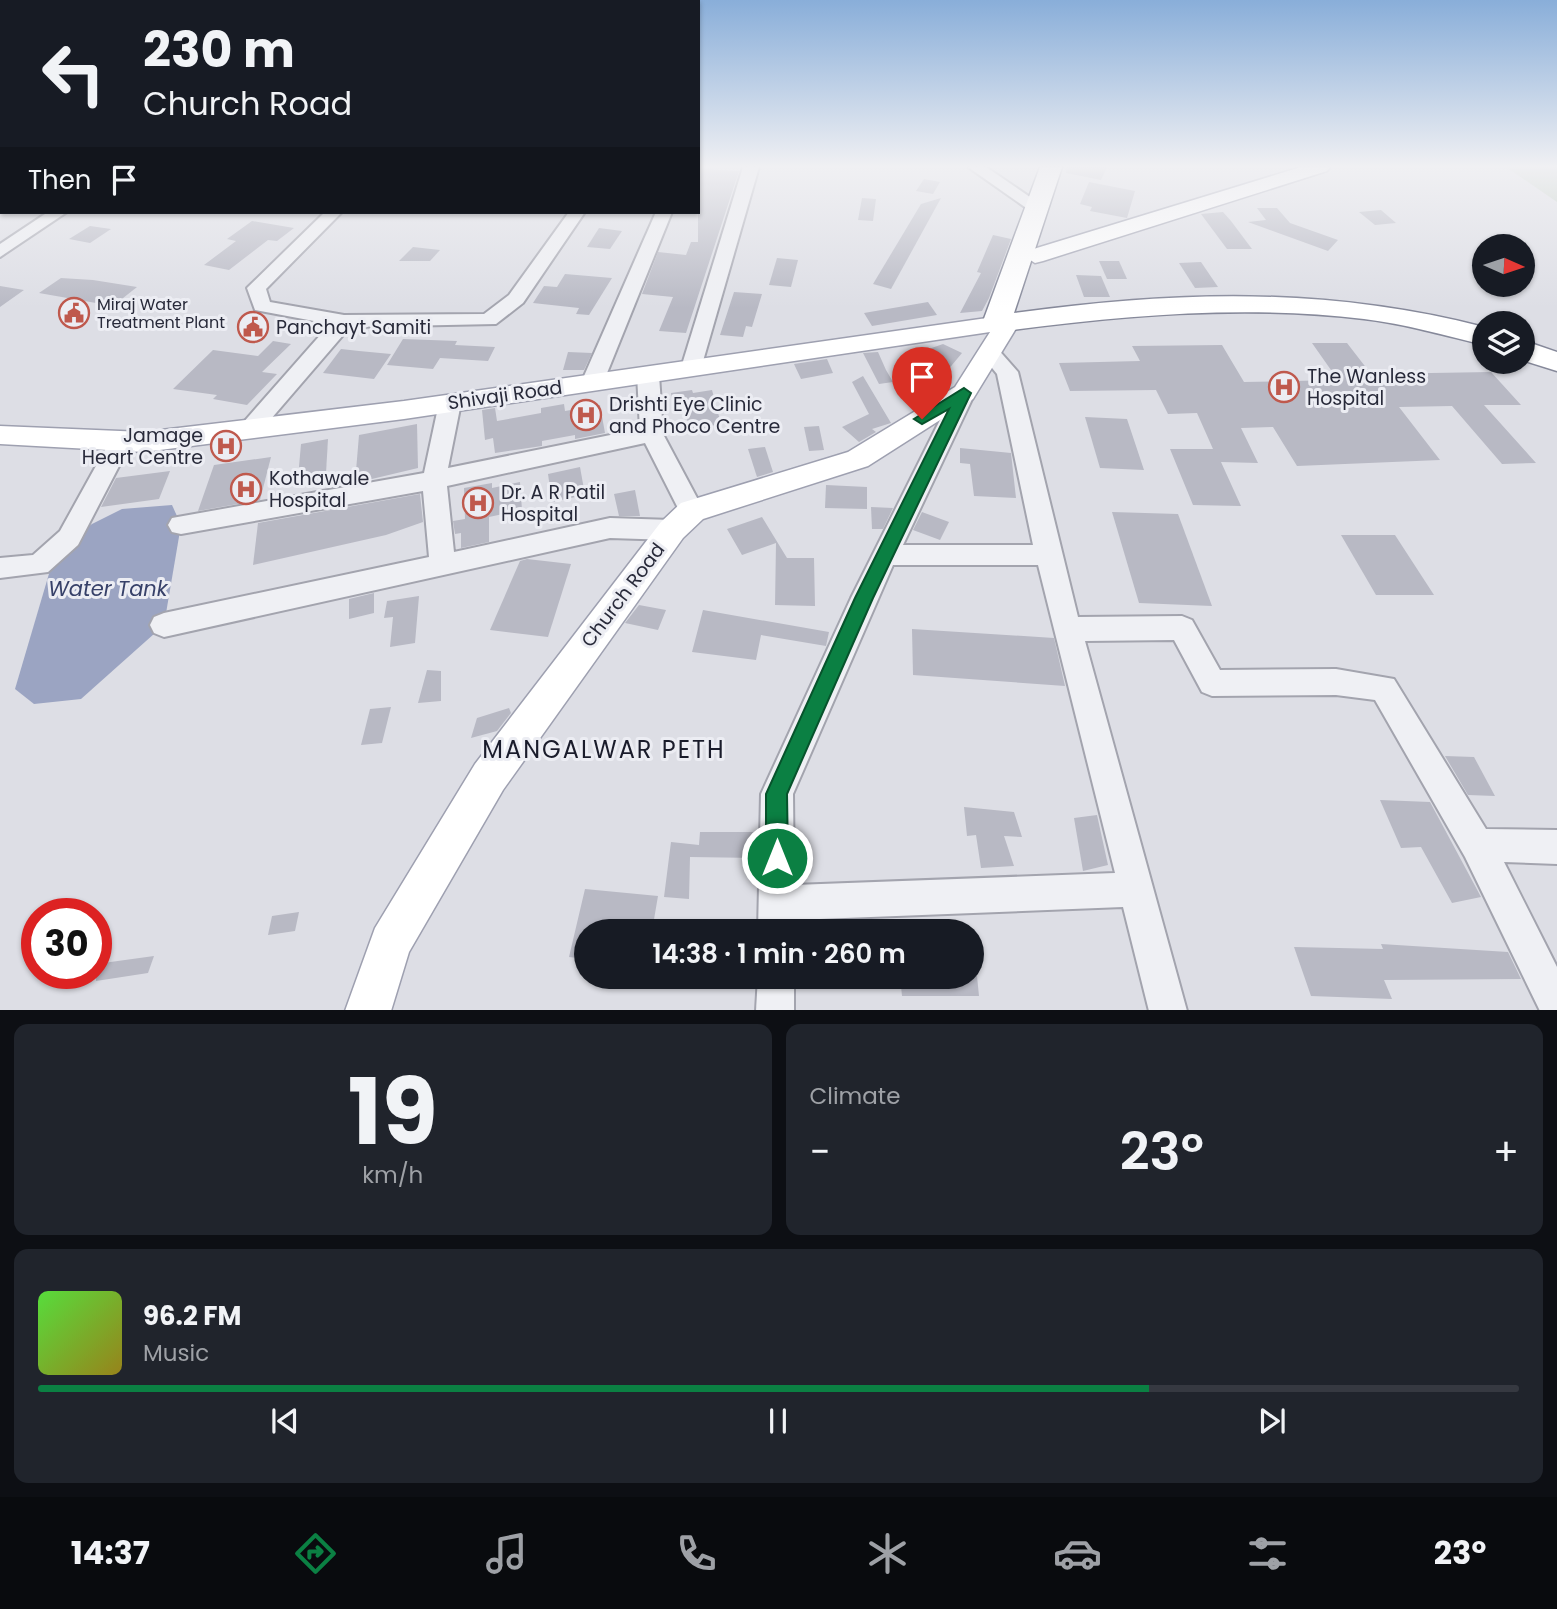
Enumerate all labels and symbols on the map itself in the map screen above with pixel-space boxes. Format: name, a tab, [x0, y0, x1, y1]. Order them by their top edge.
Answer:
north arrow	[1472, 234, 1535, 298]
place label: Miraj Water Treatment Plant	[97, 293, 225, 334]
public building icon: Miraj Water Treatment Plant	[57, 296, 91, 330]
public building icon: Panchayt Samiti	[236, 310, 270, 344]
place label: Panchayt Samiti	[276, 314, 431, 341]
pin	[892, 347, 952, 419]
place label: The Wanless Hospital	[1307, 363, 1426, 412]
hospital icon: The Wanless Hospital	[1267, 370, 1301, 404]
street label: Shivaji Road	[446, 374, 564, 416]
place label: Drishti Eye Clinic and Phoco Centre	[609, 391, 780, 440]
hospital icon: Drishti Eye Clinic and Phoco Centre	[569, 398, 603, 432]
place label: Jamage Heart Centre	[82, 422, 203, 471]
hospital icon: Jamage Heart Centre	[209, 429, 243, 463]
place label: Kothawale Hospital	[269, 465, 369, 514]
hospital icon: Kothawale Hospital	[229, 472, 263, 506]
place label: Dr. A R Patil Hospital	[501, 479, 605, 528]
hospital icon: Dr. A R Patil Hospital	[461, 486, 495, 520]
street label: Church Road	[575, 537, 671, 653]
water label: Water Tank	[48, 574, 169, 603]
district label: MANGALWAR PETH	[482, 733, 726, 766]
position arrow	[740, 821, 814, 895]
speed limit sign: 30	[21, 898, 112, 989]

